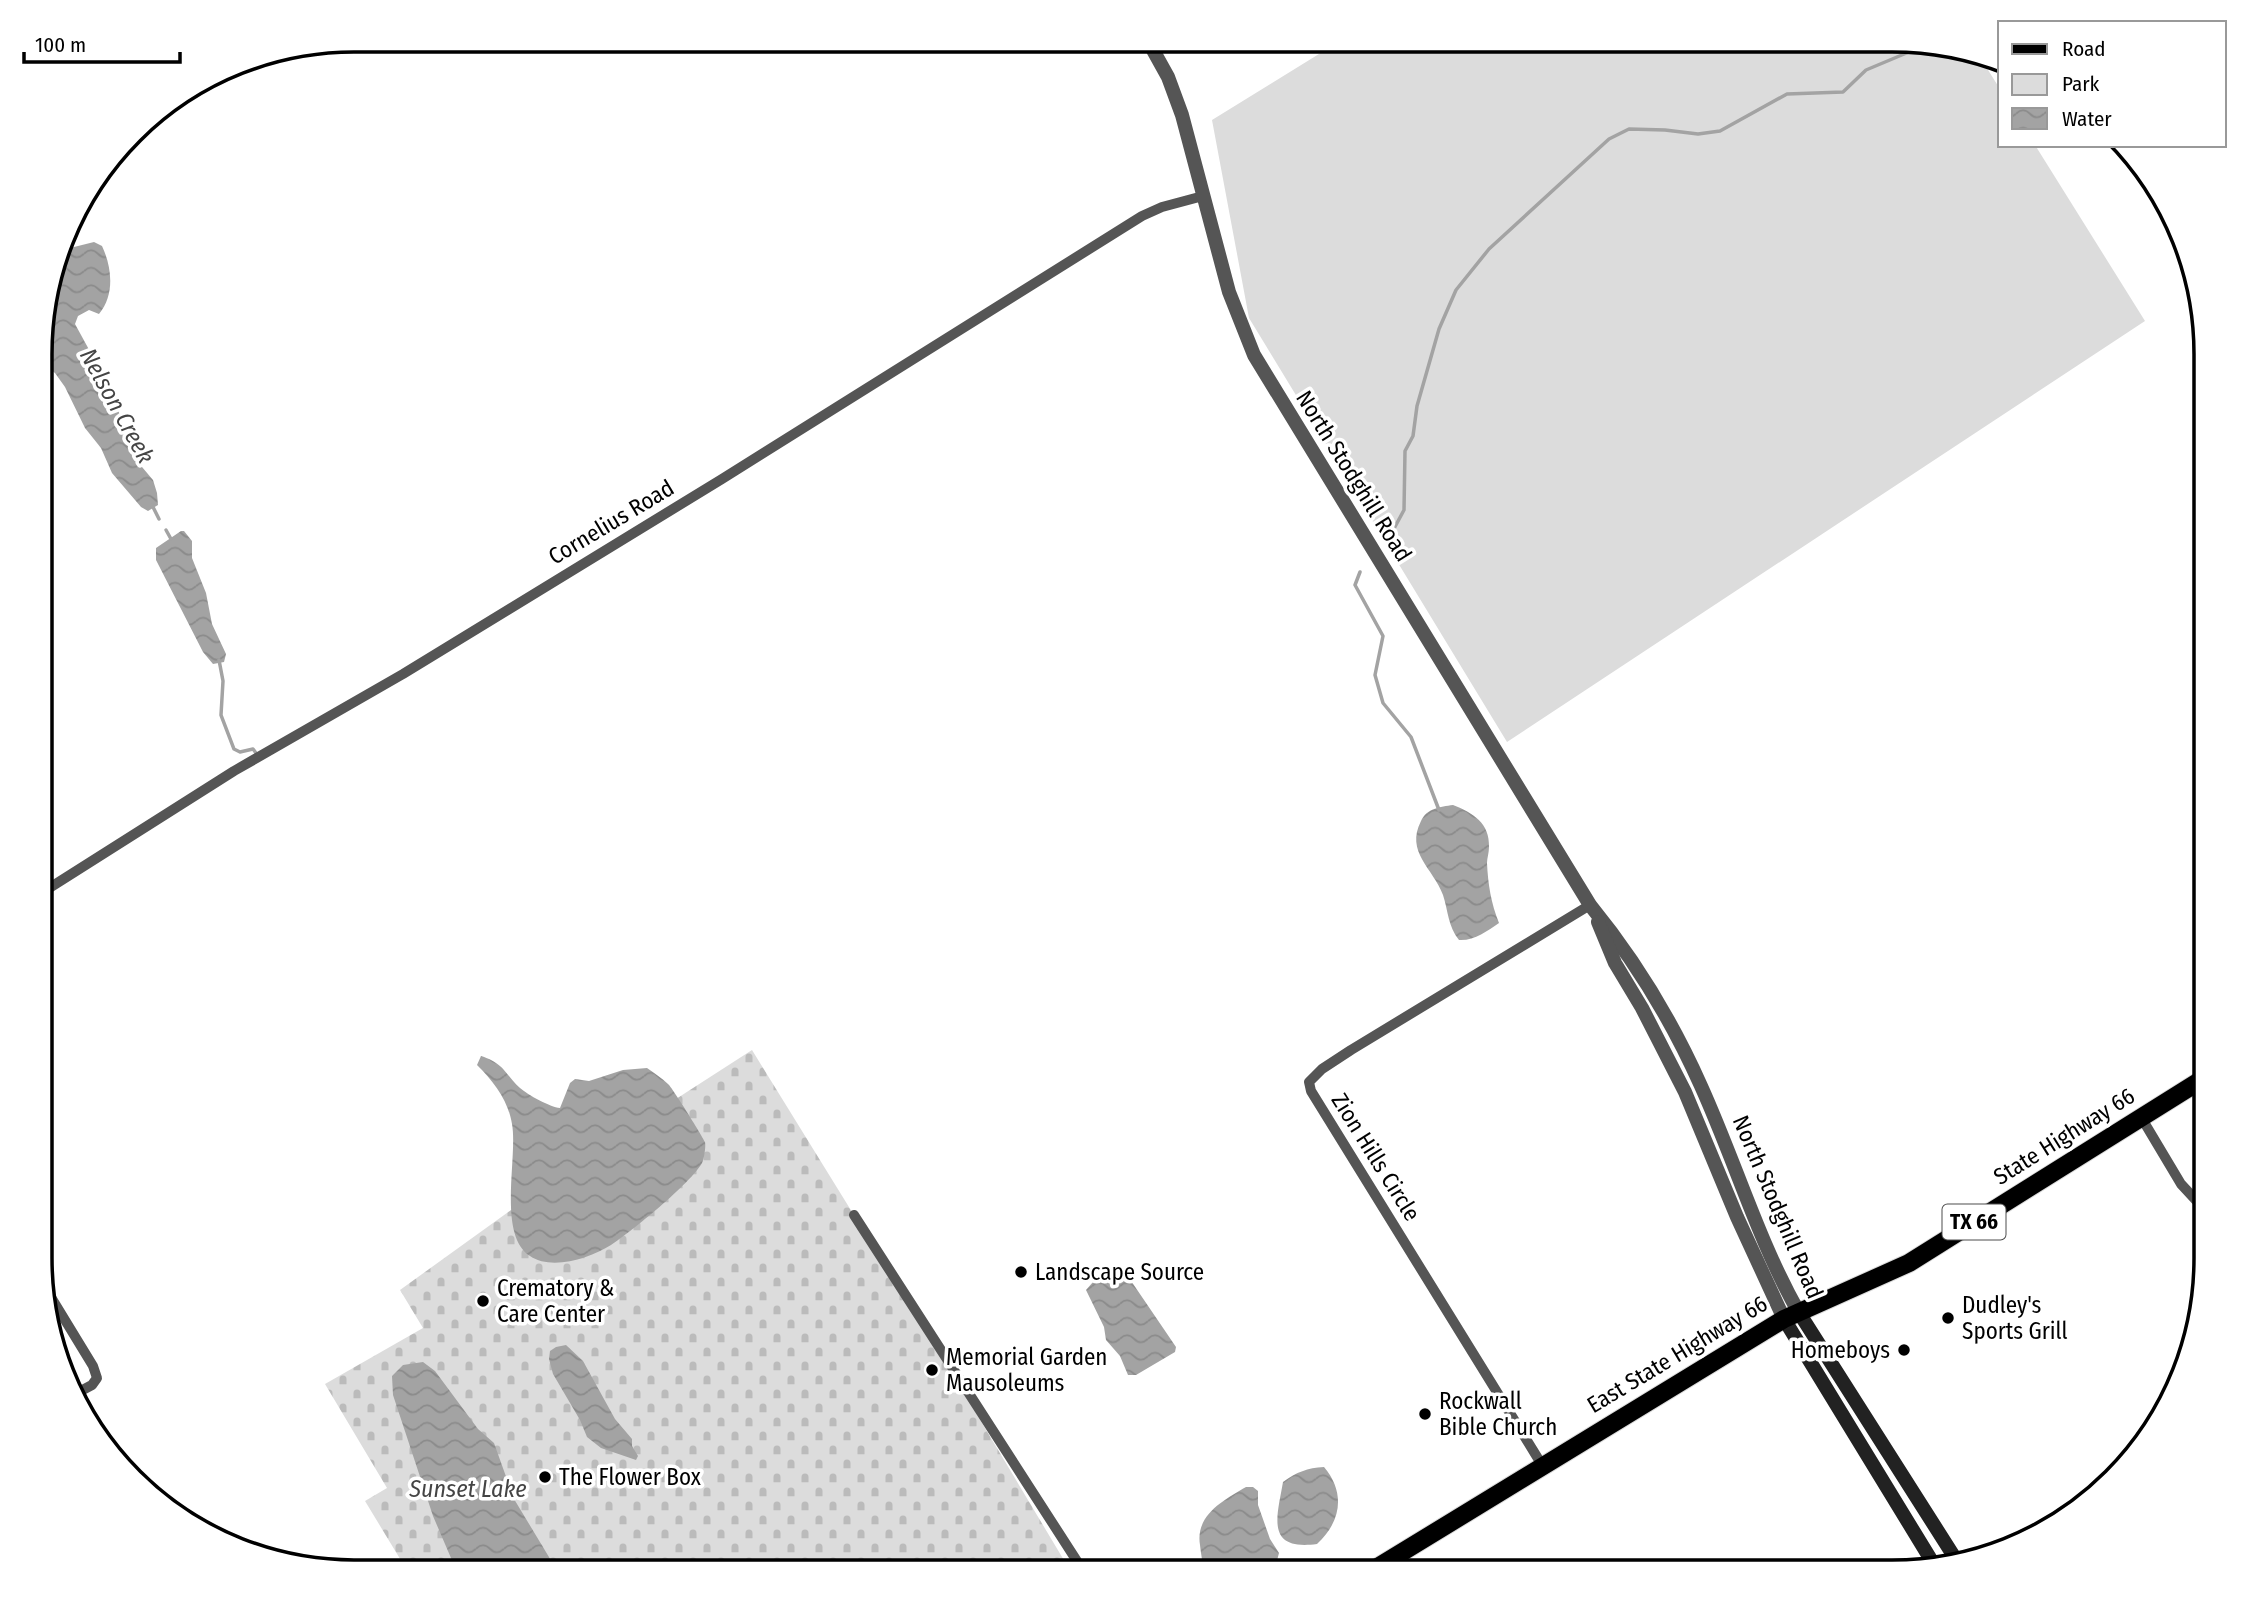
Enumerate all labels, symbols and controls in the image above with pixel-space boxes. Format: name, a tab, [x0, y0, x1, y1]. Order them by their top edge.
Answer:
scale bar	[24, 21, 180, 65]
legend	[1998, 21, 2226, 147]
text: 100 m	[35, 32, 86, 58]
text: Road	[2062, 36, 2106, 62]
text: Park	[2062, 71, 2100, 97]
text: Water	[2062, 106, 2112, 132]
water label: Nelson Creek	[74, 344, 160, 468]
street label: North Stodghill Road	[1290, 385, 1418, 567]
street label: Cornelius Road	[543, 474, 679, 570]
street label: State Highway 66	[1988, 1082, 2140, 1190]
street label: Zion Hills Circle	[1326, 1088, 1426, 1226]
street label: North Stodghill Road	[1727, 1111, 1829, 1303]
road number: TX 66	[1942, 1204, 2006, 1240]
place label: Landscape Source	[1035, 1258, 1204, 1286]
marker: Landscape Source	[1013, 1264, 1029, 1280]
place label: Crematory & Care Center	[497, 1274, 614, 1328]
street label: East State Highway 66	[1582, 1289, 1772, 1419]
place label: Dudley's Sports Grill	[1962, 1291, 2068, 1345]
marker: Crematory & Care Center	[475, 1293, 491, 1309]
marker: Dudley's Sports Grill	[1940, 1310, 1956, 1326]
place label: Homeboys	[1791, 1336, 1890, 1364]
marker: Homeboys	[1896, 1342, 1912, 1358]
place label: Memorial Garden Mausoleums	[946, 1343, 1107, 1397]
marker: Memorial Garden Mausoleums	[924, 1362, 940, 1378]
place label: Rockwall Bible Church	[1439, 1387, 1557, 1441]
marker: Rockwall Bible Church	[1417, 1406, 1433, 1422]
place label: The Flower Box	[559, 1463, 701, 1491]
marker: The Flower Box	[537, 1469, 553, 1485]
water label: Sunset Lake	[408, 1475, 527, 1503]

